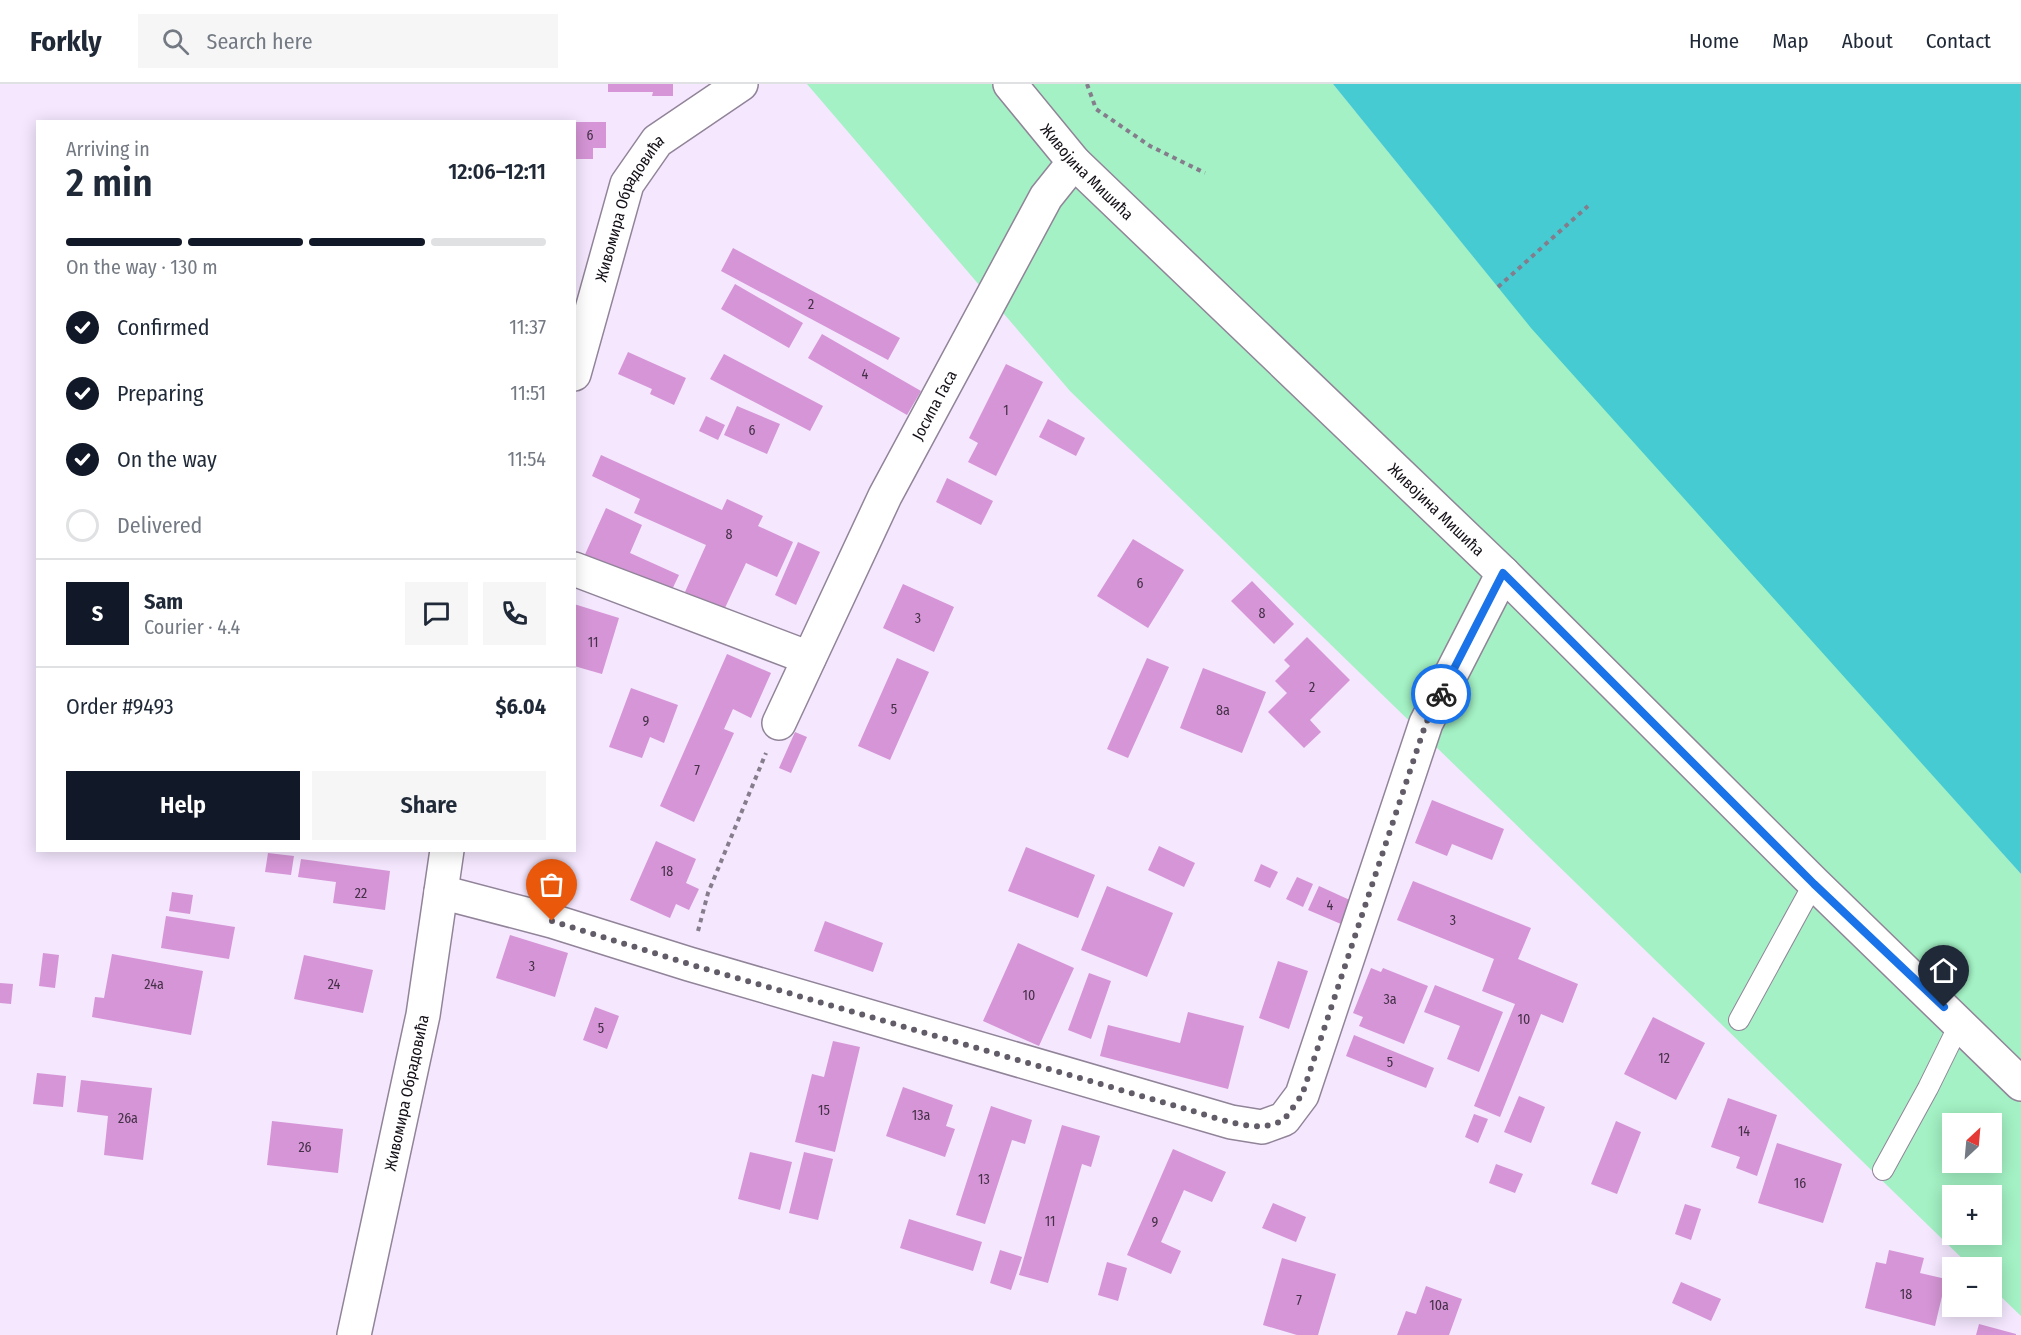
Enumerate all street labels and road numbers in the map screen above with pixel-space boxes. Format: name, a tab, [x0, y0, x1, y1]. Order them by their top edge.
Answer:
street label: Живојина Мишића	[1037, 120, 1138, 224]
street label: Живомира Обрадовића	[591, 130, 667, 284]
street label: Јосипа Гаса	[908, 367, 961, 443]
street label: Живојина Мишића	[1384, 459, 1489, 560]
street label: Живомира Обрадовића	[380, 1013, 432, 1172]

